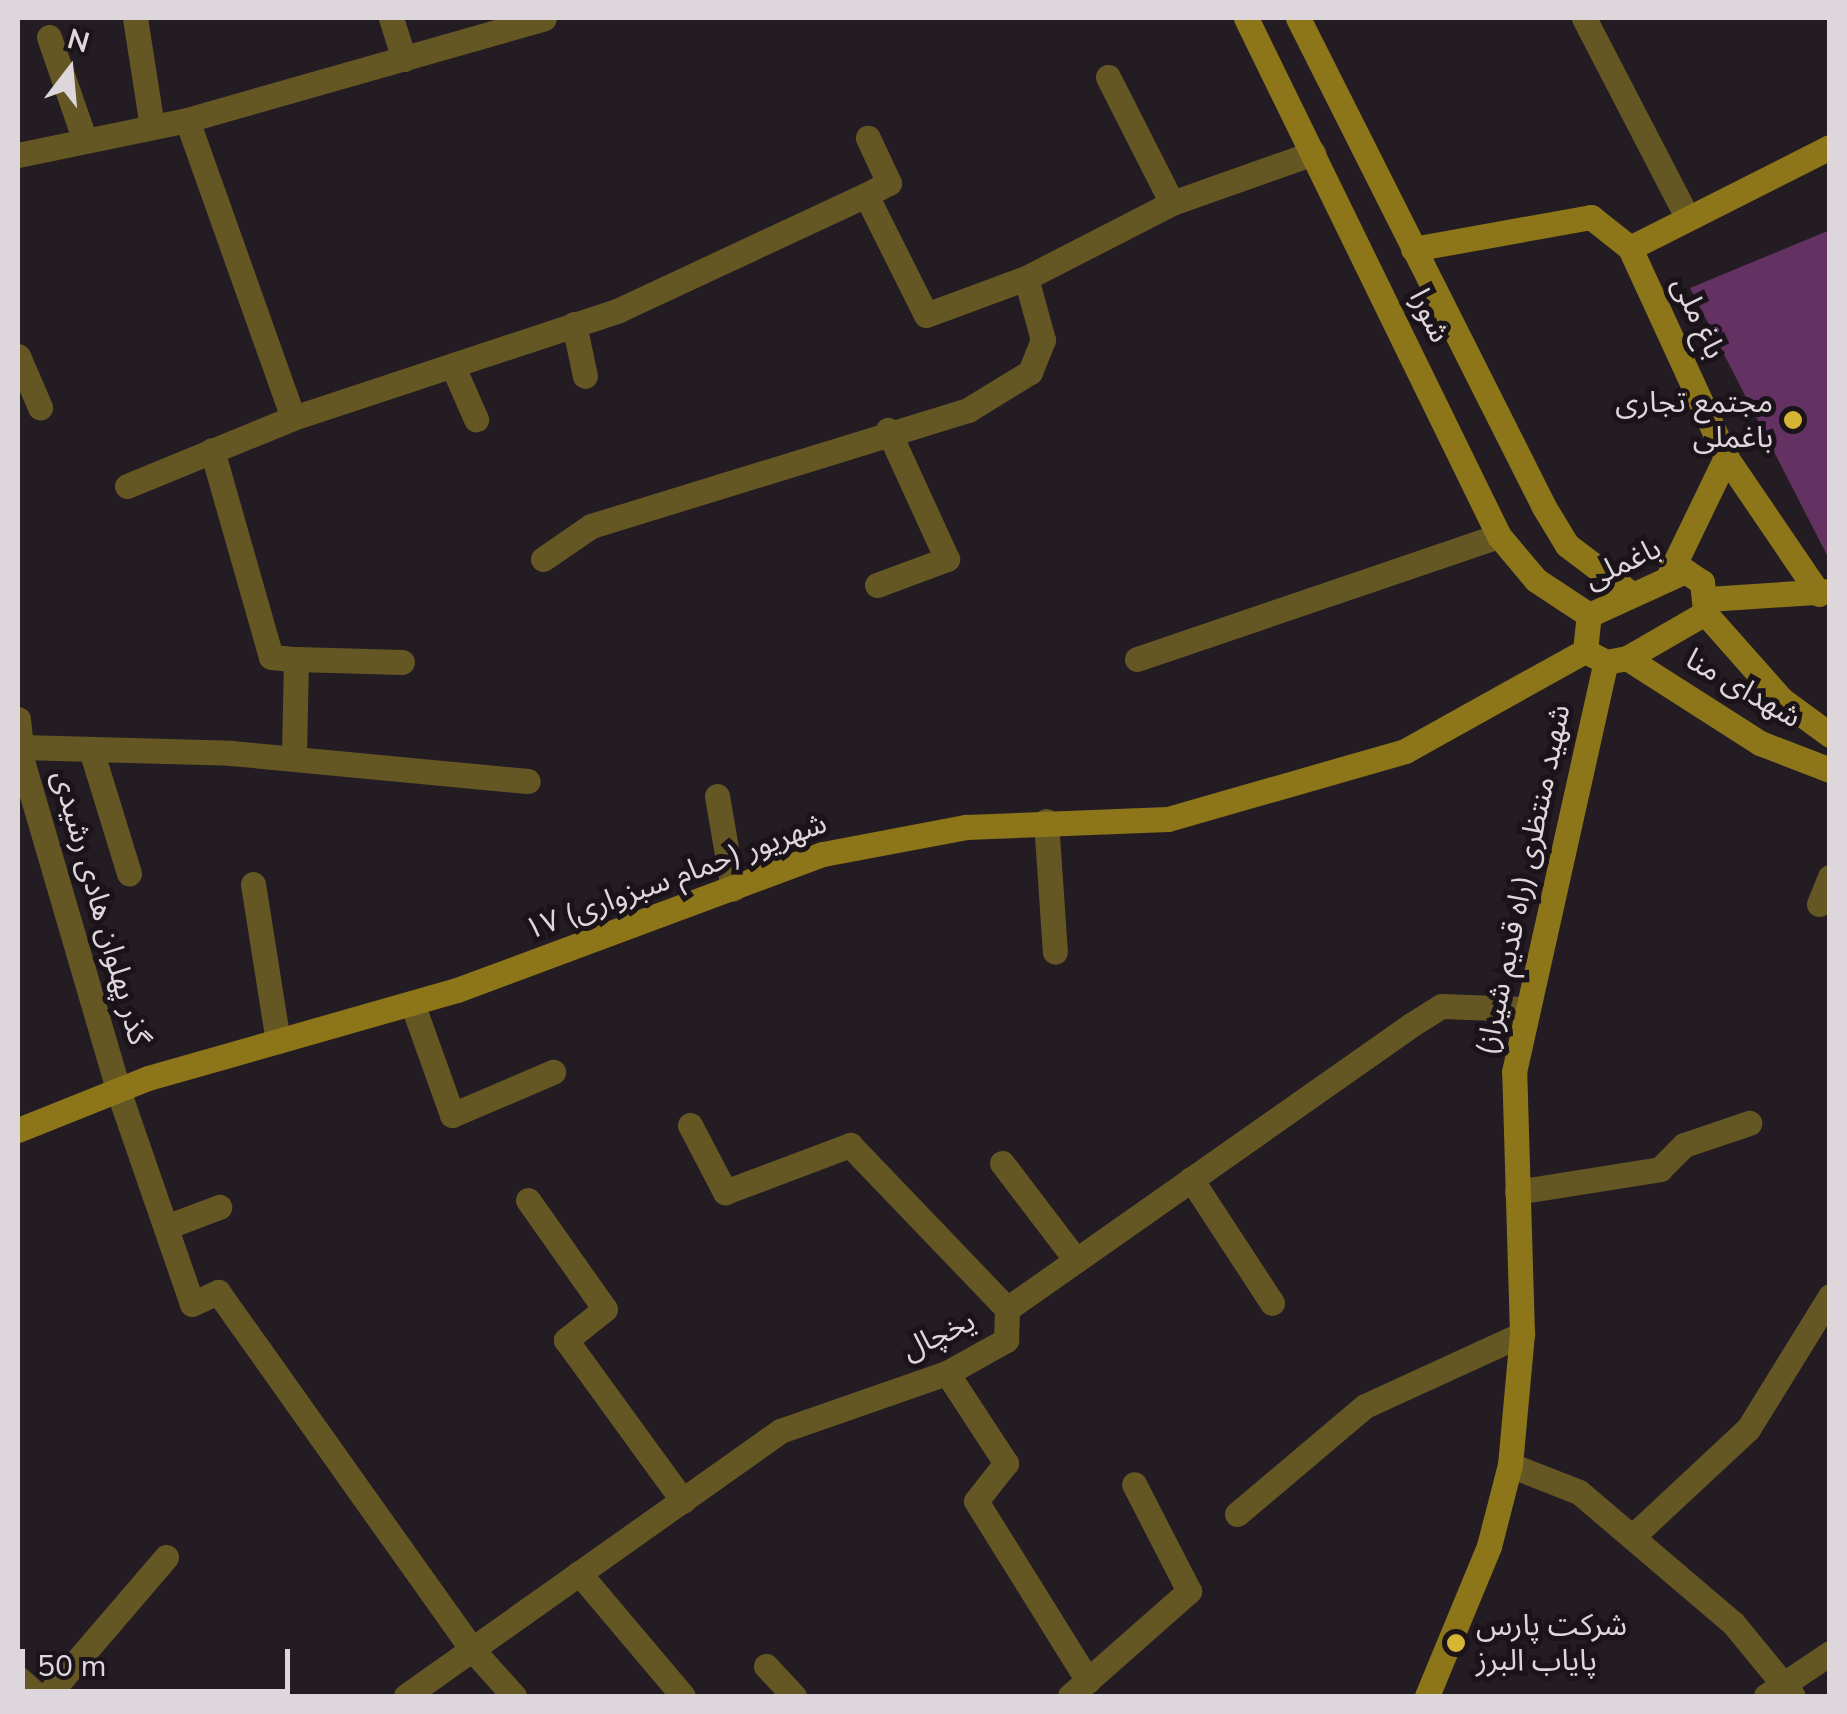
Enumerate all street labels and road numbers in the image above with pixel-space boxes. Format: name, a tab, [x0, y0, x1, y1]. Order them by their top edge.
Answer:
street label: باغ ملی	[1663, 271, 1733, 365]
street label: شورا	[1401, 283, 1457, 349]
street label: باغملی	[1579, 531, 1667, 597]
street label: شهدای منا	[1679, 642, 1807, 736]
street label: شهید منتظری (راه قدیم شیراز)	[1469, 701, 1579, 1059]
street label: گذر پهلوان هادی رشیدی	[44, 766, 156, 1050]
street label: ۱۷ شهریور (حمام سبزواری)	[520, 806, 832, 948]
street label: یخچال	[897, 1303, 981, 1369]

